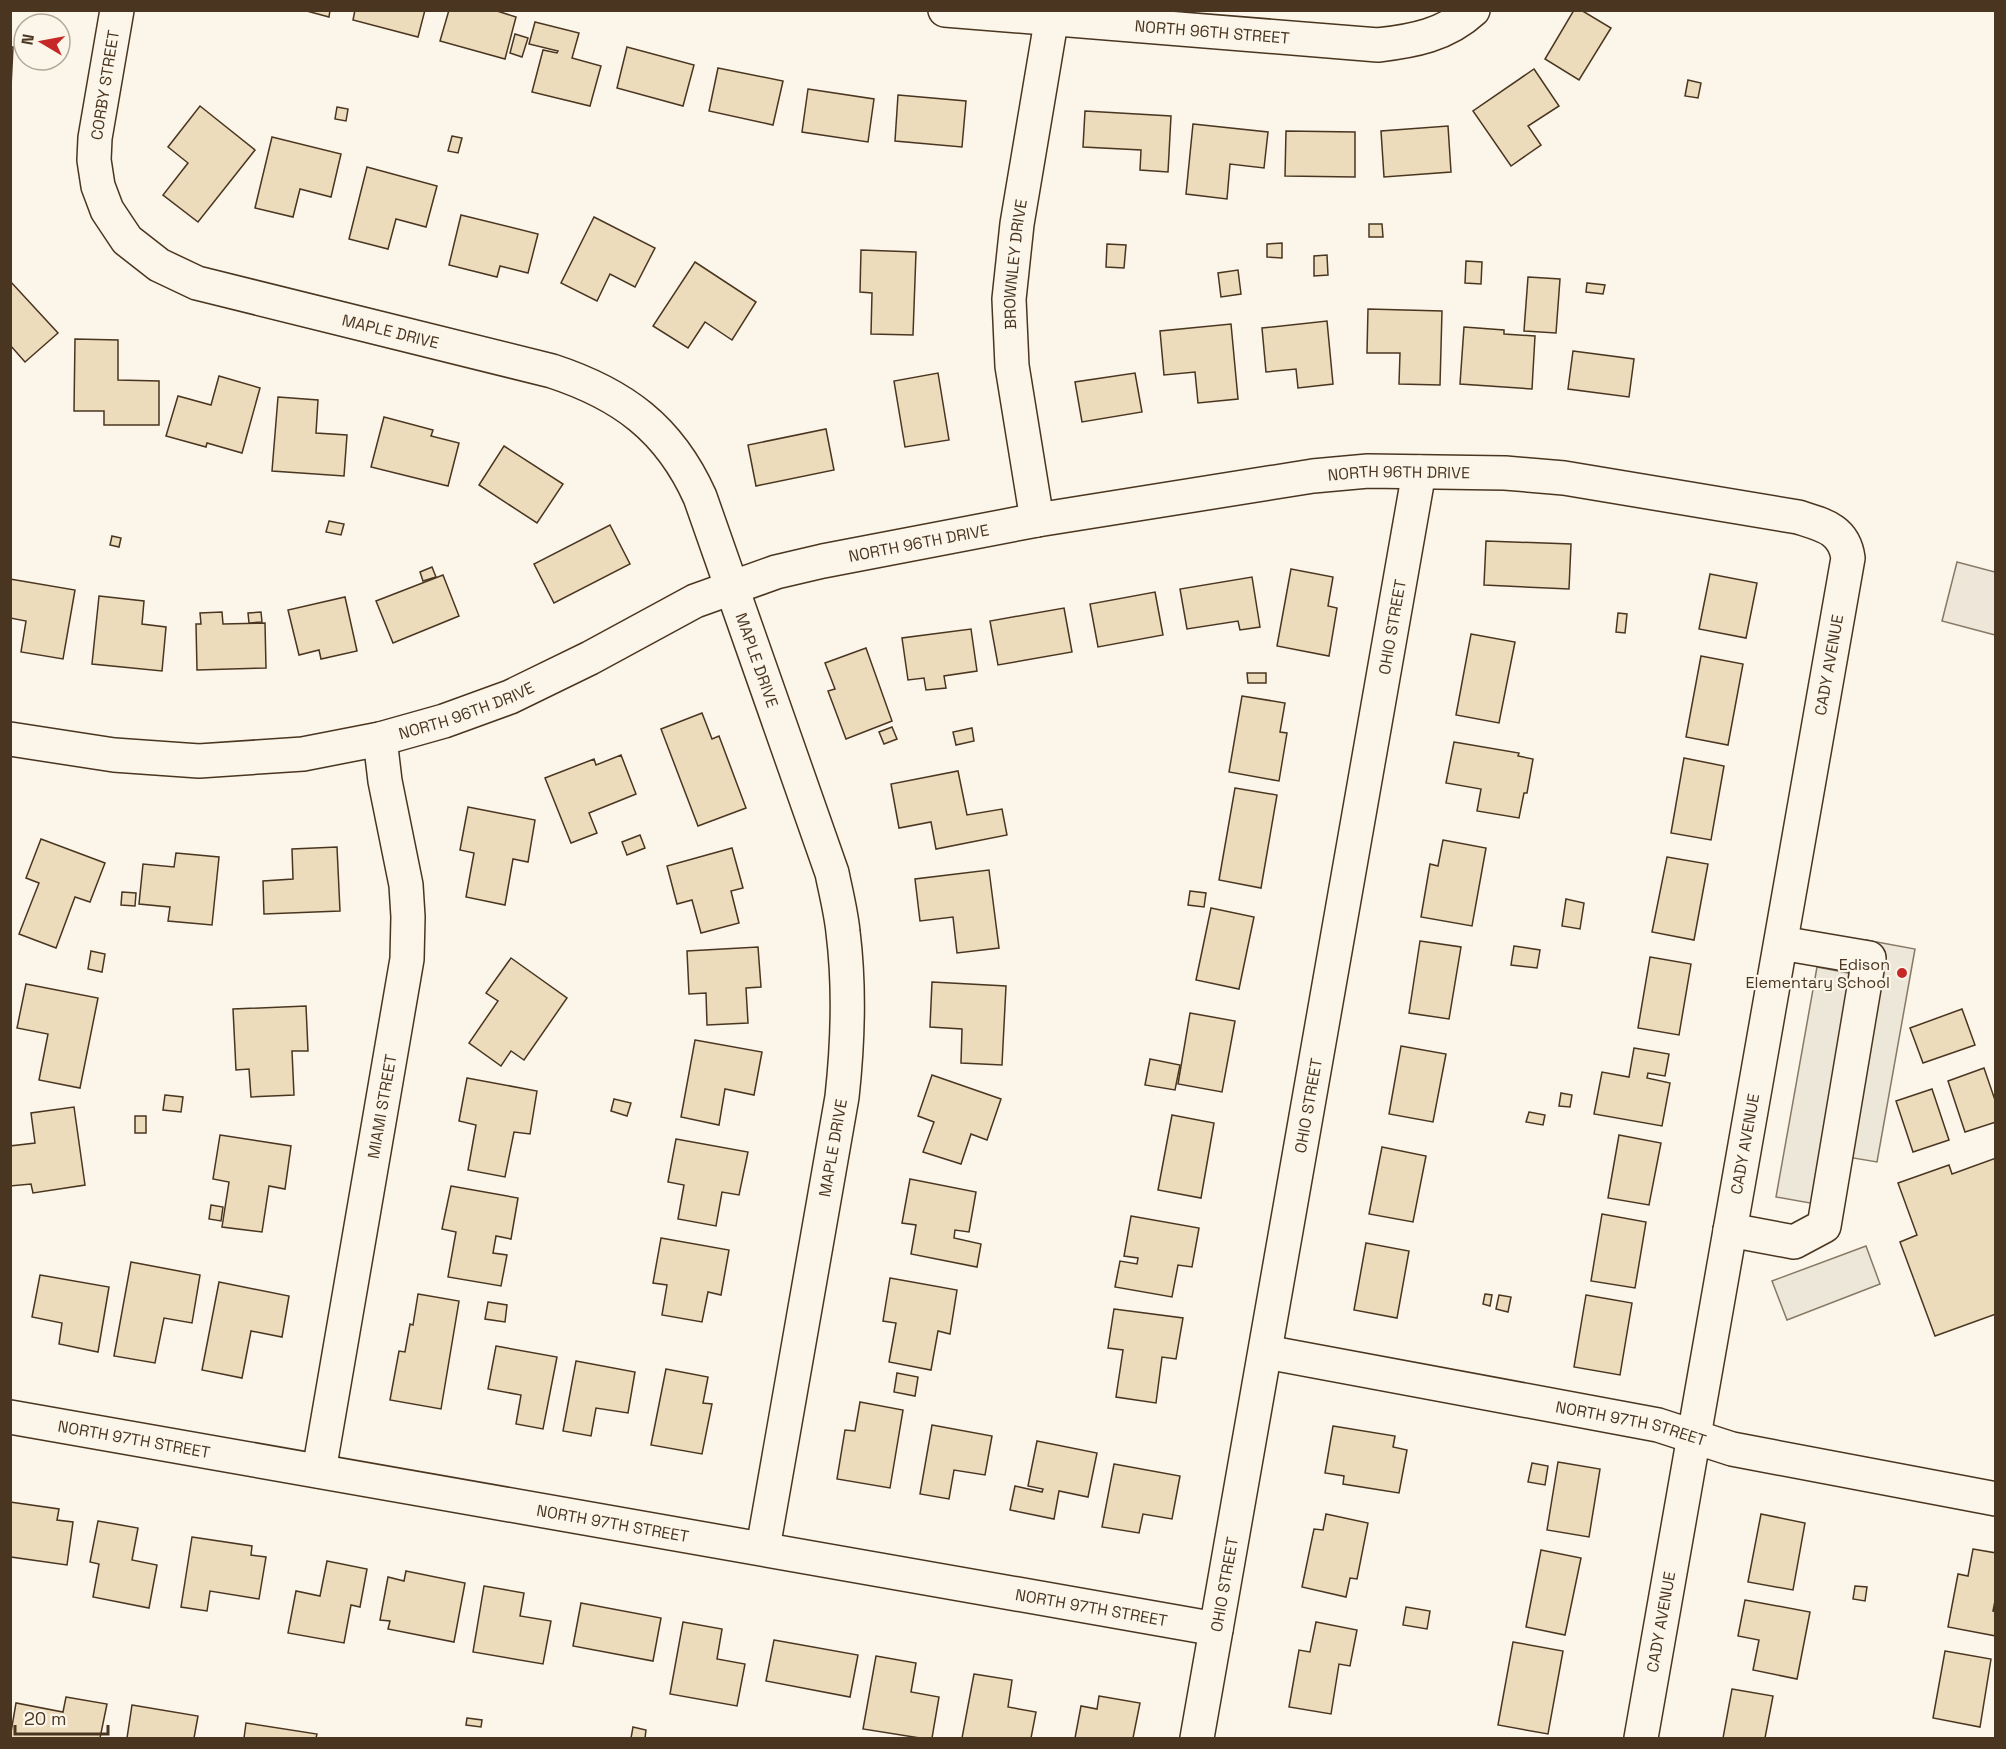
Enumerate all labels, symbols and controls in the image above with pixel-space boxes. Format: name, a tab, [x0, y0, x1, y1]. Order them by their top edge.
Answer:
north arrow	[12, 12, 72, 72]
street label: NORTH 96TH STREET	[1134, 15, 1290, 48]
street label: CORBY STREET	[86, 28, 124, 142]
text: N	[16, 32, 39, 47]
street label: BROWNLEY DRIVE	[998, 198, 1031, 330]
street label: MAPLE DRIVE	[340, 309, 441, 353]
street label: NORTH 96TH DRIVE	[1327, 461, 1470, 485]
street label: NORTH 96TH DRIVE	[847, 519, 991, 566]
street label: OHIO STREET	[1373, 578, 1410, 676]
street label: MAPLE DRIVE	[731, 610, 784, 710]
street label: CADY AVENUE	[1810, 613, 1848, 717]
street label: NORTH 96TH DRIVE	[396, 676, 537, 744]
place label: Edison Elementary School	[1745, 954, 1890, 993]
marker: Edison Elementary School	[1895, 966, 1909, 980]
street label: MIAMI STREET	[362, 1052, 401, 1160]
street label: OHIO STREET	[1289, 1056, 1327, 1155]
street label: CADY AVENUE	[1726, 1092, 1764, 1196]
street label: MAPLE DRIVE	[814, 1097, 852, 1199]
street label: NORTH 97TH STREET	[1554, 1396, 1709, 1451]
street label: NORTH 97TH STREET	[56, 1415, 212, 1463]
street label: NORTH 97TH STREET	[535, 1499, 691, 1547]
street label: OHIO STREET	[1205, 1535, 1243, 1634]
street label: CADY AVENUE	[1642, 1570, 1680, 1674]
street label: NORTH 97TH STREET	[1014, 1583, 1169, 1631]
scale bar	[15, 1698, 108, 1736]
text: 20 m	[24, 1707, 67, 1730]

